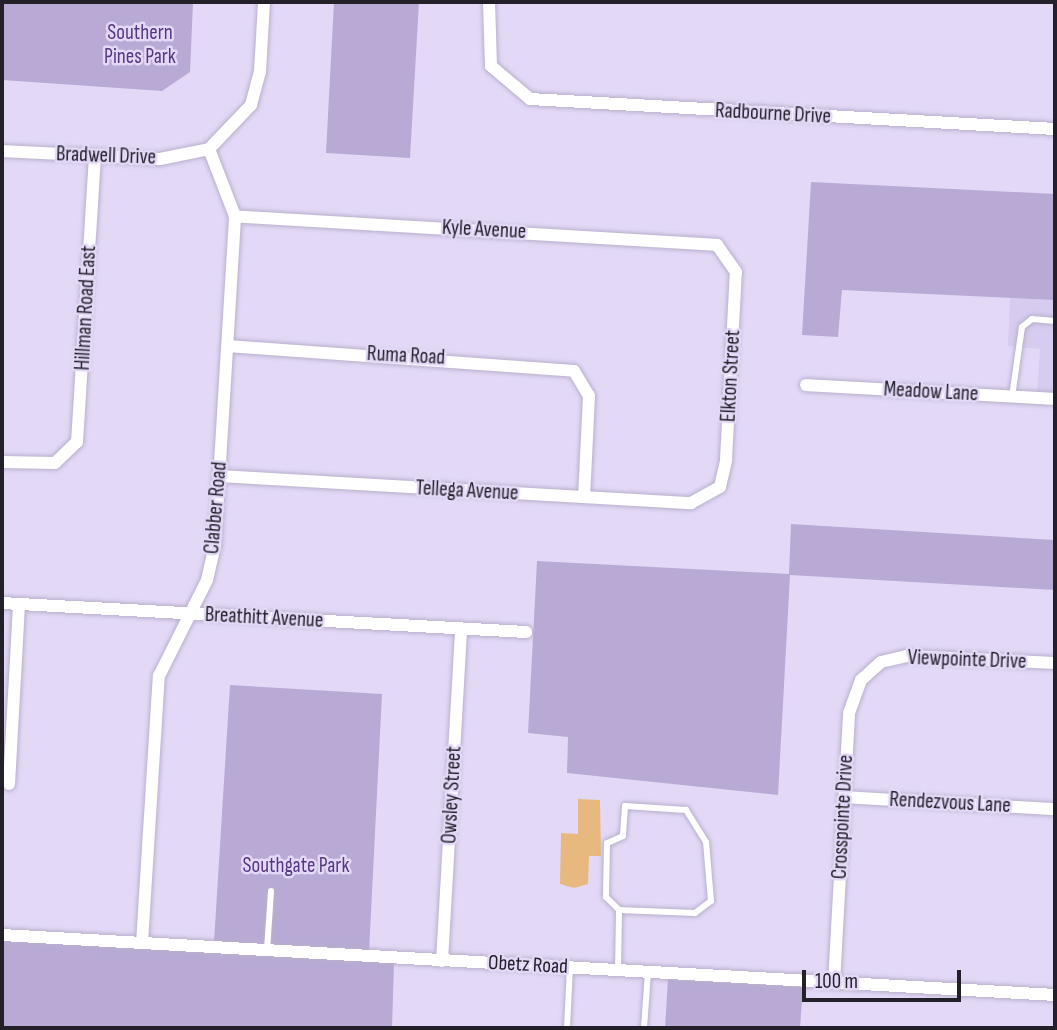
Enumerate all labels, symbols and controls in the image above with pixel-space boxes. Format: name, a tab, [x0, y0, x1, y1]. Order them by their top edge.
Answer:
park label: Southern Pines Park	[104, 20, 176, 70]
street label: Radbourne Drive	[714, 98, 832, 130]
street label: Bradwell Drive	[56, 142, 156, 170]
street label: Kyle Avenue	[441, 215, 527, 245]
street label: Hillman Road East	[70, 245, 102, 371]
street label: Elkton Street	[716, 329, 746, 423]
street label: Ruma Road	[366, 341, 446, 371]
street label: Meadow Lane	[883, 377, 979, 407]
street label: Clabber Road	[199, 461, 233, 555]
street label: Tellega Avenue	[415, 476, 519, 506]
street label: Breathitt Avenue	[204, 602, 324, 634]
street label: Viewpointe Drive	[907, 645, 1027, 675]
street label: Owsley Street	[437, 746, 467, 844]
street label: Crosspointe Drive	[827, 754, 859, 880]
street label: Rendezvous Lane	[889, 787, 1011, 819]
park label: Southgate Park	[243, 853, 349, 879]
street label: Obetz Road	[487, 950, 569, 980]
scale bar	[805, 956, 964, 1000]
text: 100 m	[815, 969, 858, 994]

